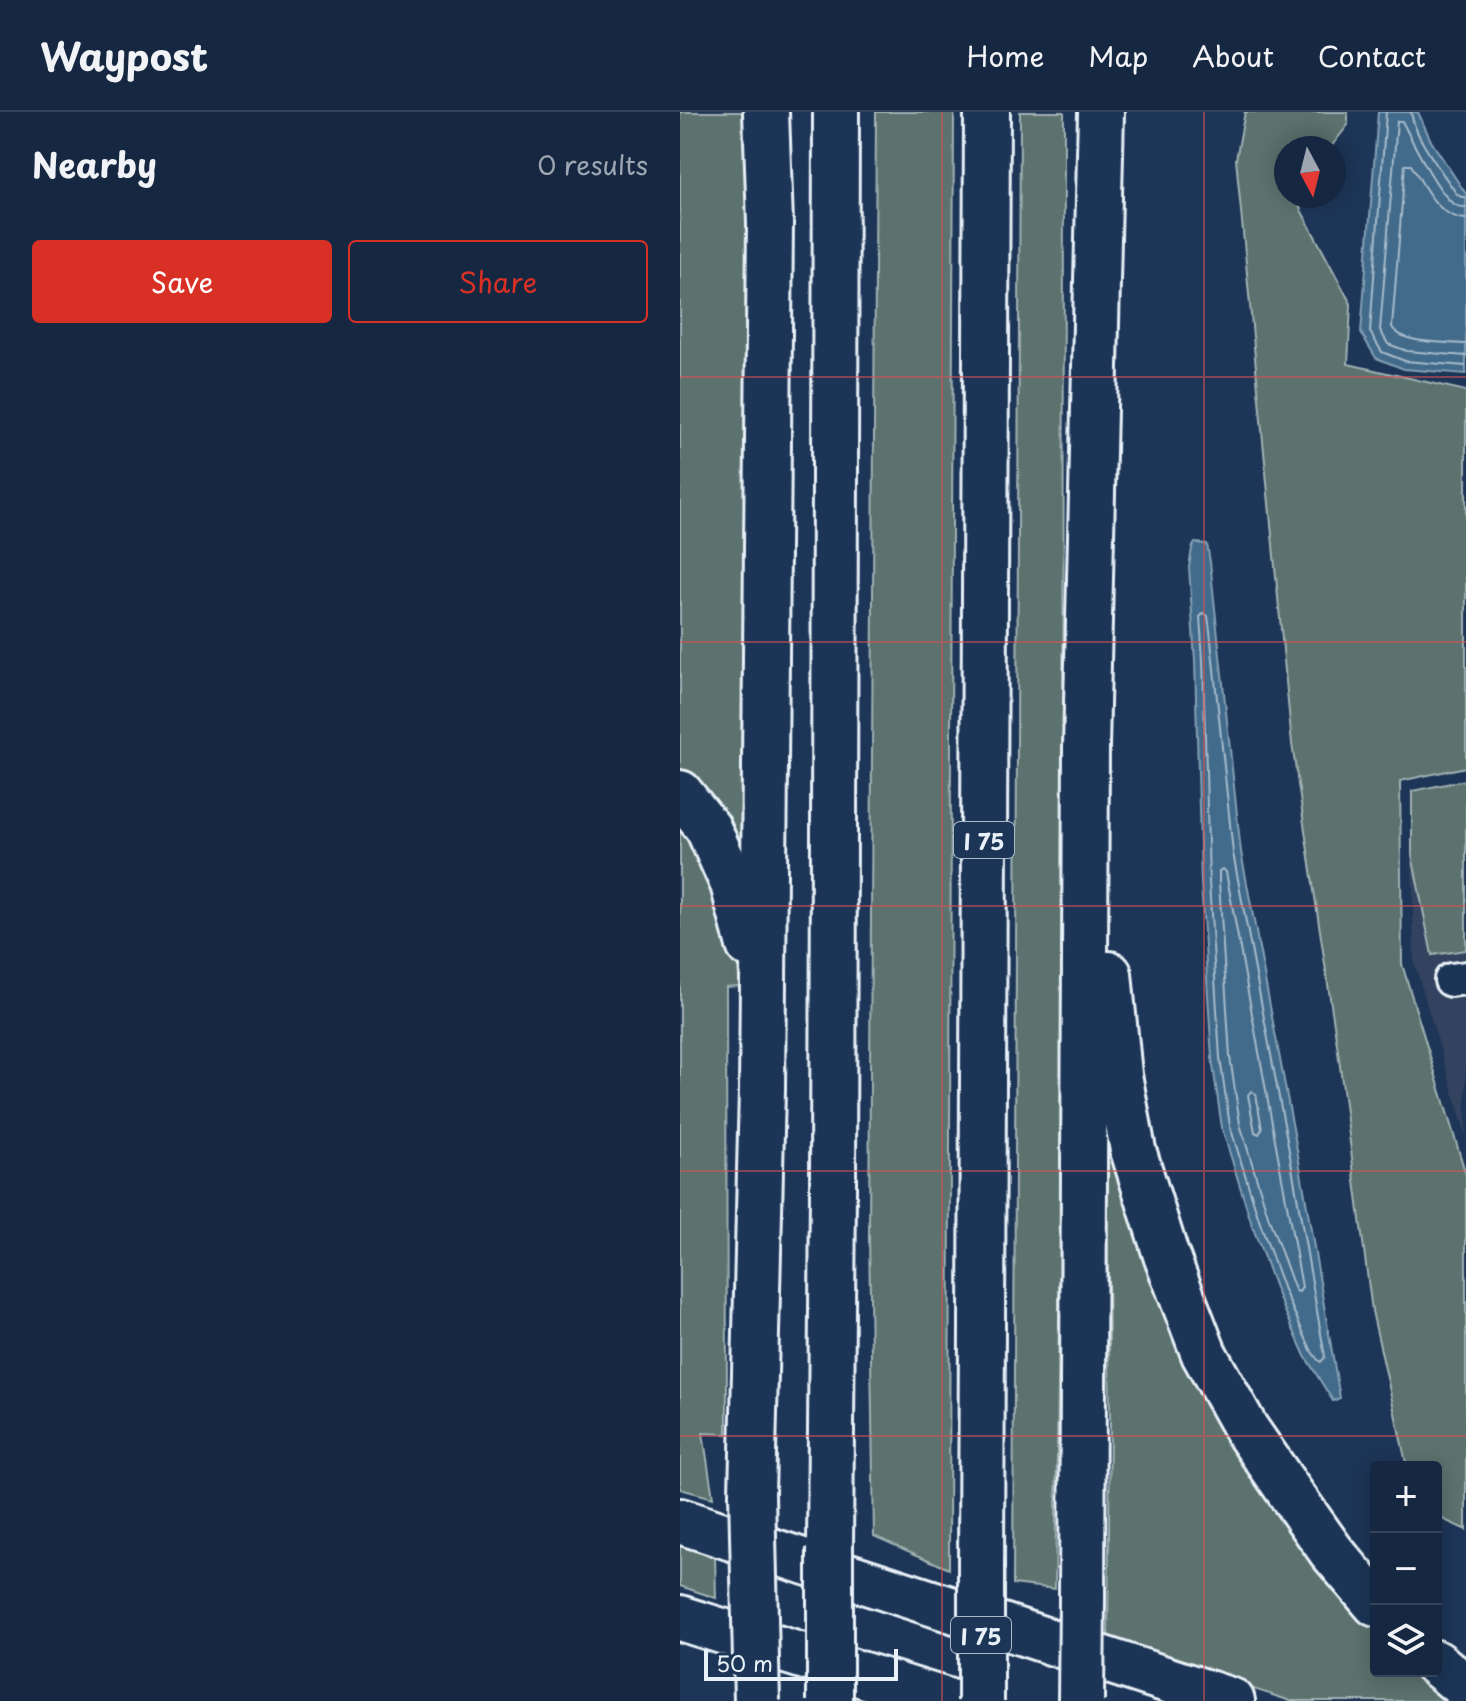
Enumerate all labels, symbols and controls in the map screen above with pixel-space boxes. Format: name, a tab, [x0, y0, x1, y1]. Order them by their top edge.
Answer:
text: Waypost	[40, 27, 208, 84]
text: Home	[966, 34, 1044, 77]
text: Map	[1088, 34, 1148, 77]
text: About	[1192, 34, 1274, 77]
text: Contact	[1318, 34, 1426, 77]
north arrow	[1274, 136, 1346, 208]
text: Nearby	[32, 138, 157, 190]
text: 0 results	[537, 145, 648, 184]
button: Save	[32, 240, 332, 323]
button: Share	[348, 240, 648, 323]
road number: I 75	[954, 822, 1014, 858]
map controls	[1370, 1461, 1442, 1677]
button: +	[1370, 1461, 1442, 1533]
button: −	[1370, 1533, 1442, 1605]
button: layers	[1370, 1605, 1442, 1677]
road number: I 75	[951, 1617, 1011, 1653]
scale bar	[704, 1645, 898, 1681]
text: 50 m	[716, 1646, 773, 1679]

